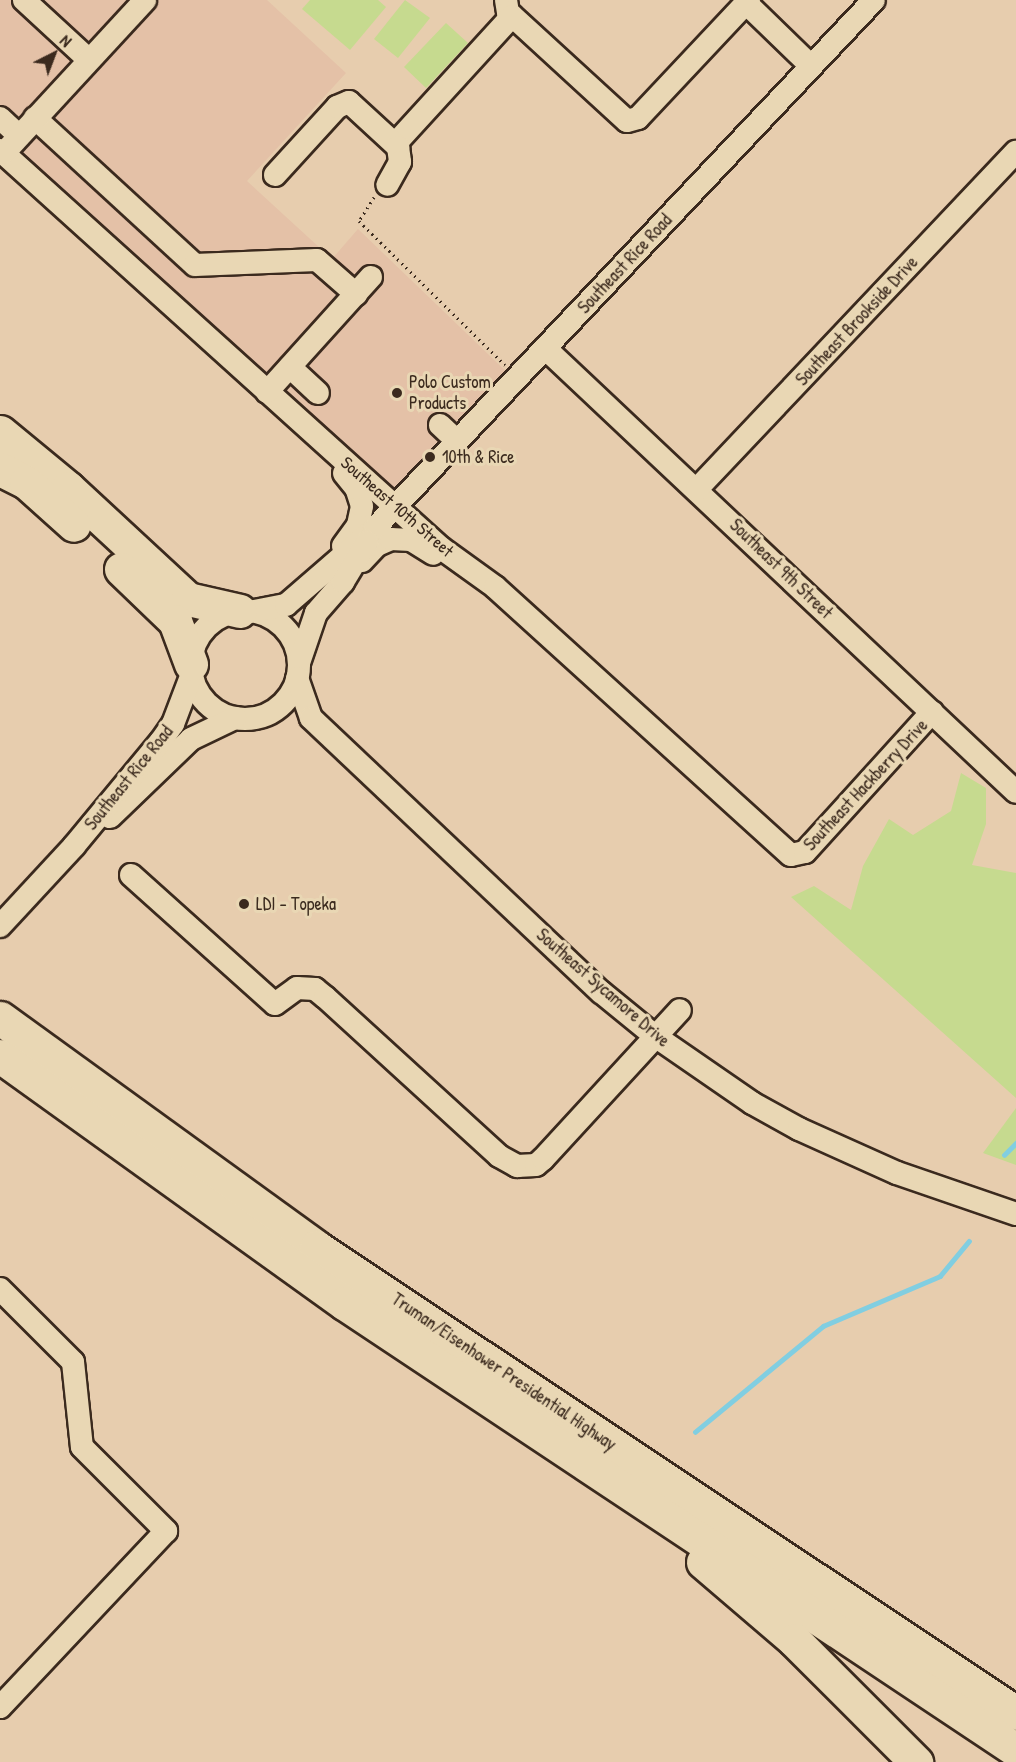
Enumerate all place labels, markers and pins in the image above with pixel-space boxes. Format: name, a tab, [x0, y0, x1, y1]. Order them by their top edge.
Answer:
place label: Polo Custom Products	[409, 372, 491, 415]
marker: Polo Custom Products	[390, 386, 404, 400]
place label: 10th & Rice	[442, 446, 515, 468]
marker: 10th & Rice	[423, 450, 437, 464]
place label: LDI - Topeka	[256, 893, 336, 915]
marker: LDI - Topeka	[237, 897, 251, 911]

